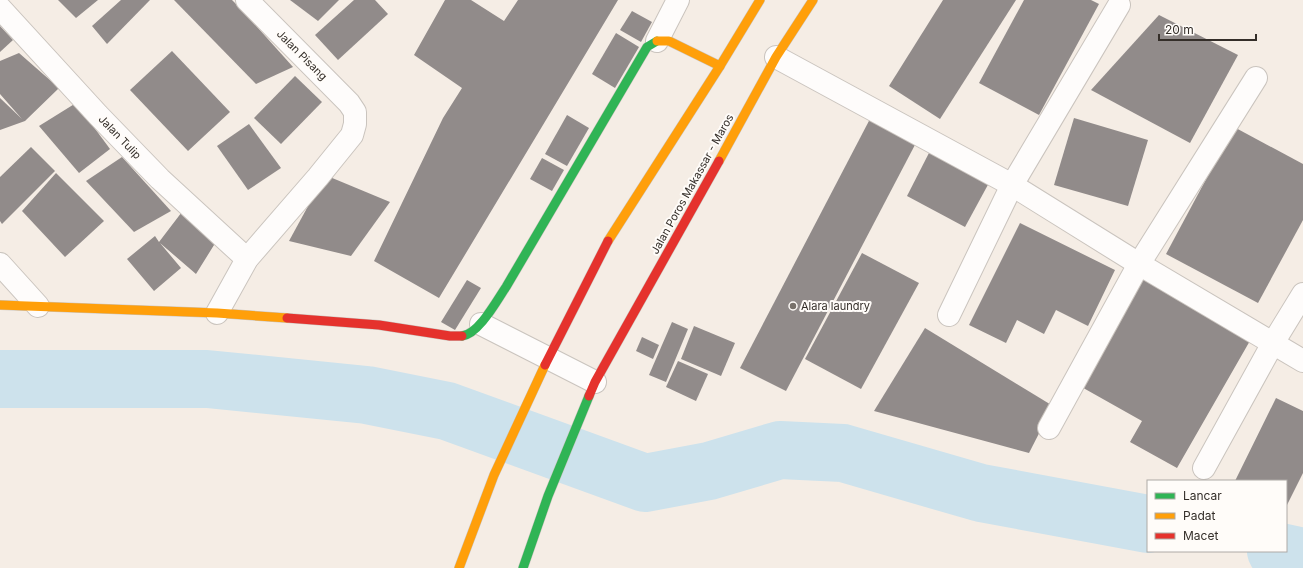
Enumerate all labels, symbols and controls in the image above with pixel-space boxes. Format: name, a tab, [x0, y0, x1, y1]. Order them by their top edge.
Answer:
scale bar	[1159, 16, 1256, 42]
text: 20 m	[1165, 22, 1194, 37]
street label: Jalan Pisang	[274, 27, 330, 83]
street label: Jalan Poros Makassar - Maros	[648, 111, 736, 256]
street label: Jalan Tulip	[96, 112, 145, 162]
place label: Alara laundry	[801, 299, 870, 313]
marker: Alara laundry	[788, 301, 798, 311]
legend	[1147, 480, 1287, 552]
text: Lancar	[1183, 488, 1222, 503]
text: Padat	[1183, 508, 1215, 523]
text: Macet	[1183, 528, 1218, 543]

